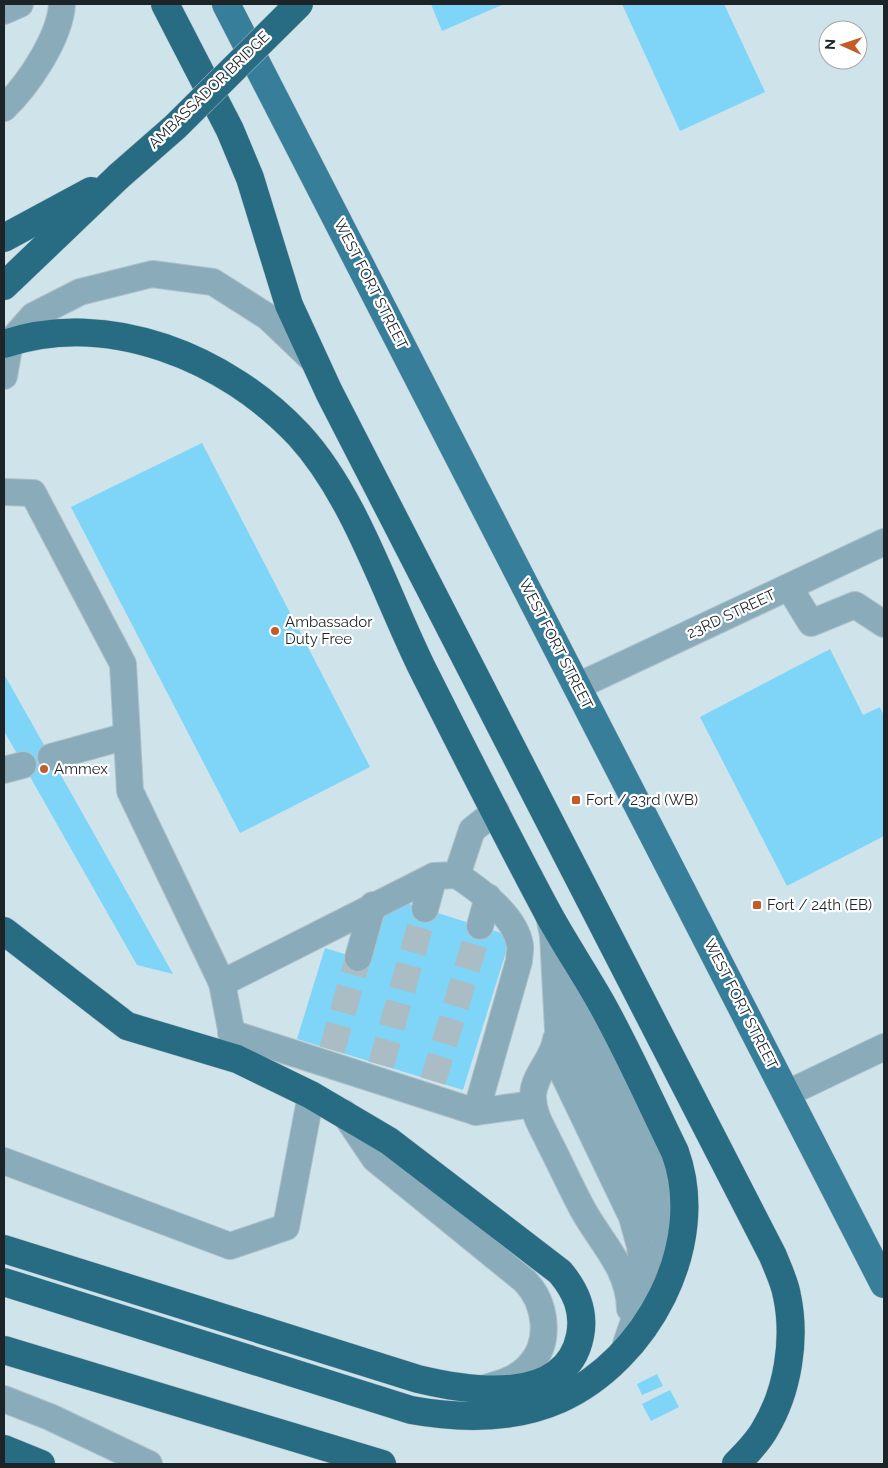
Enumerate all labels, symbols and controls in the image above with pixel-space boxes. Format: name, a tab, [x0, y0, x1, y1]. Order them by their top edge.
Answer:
north arrow	[818, 20, 868, 70]
street label: AMBASSADOR BRIDGE	[145, 28, 273, 152]
text: N	[822, 39, 838, 50]
street label: WEST FORT STREET	[330, 216, 412, 352]
street label: WEST FORT STREET	[515, 576, 597, 712]
street label: 23RD STREET	[684, 586, 778, 642]
place label: Ambassador Duty Free	[285, 613, 373, 648]
marker: Ambassador Duty Free	[269, 625, 281, 637]
place label: Ammex	[54, 760, 108, 778]
marker: Ammex	[38, 763, 50, 775]
place label: Fort / 23rd (WB)	[586, 791, 698, 809]
marker: Fort / 23rd (WB)	[570, 794, 582, 806]
place label: Fort / 24th (EB)	[767, 896, 872, 914]
marker: Fort / 24th (EB)	[751, 899, 763, 911]
street label: WEST FORT STREET	[700, 936, 782, 1072]

